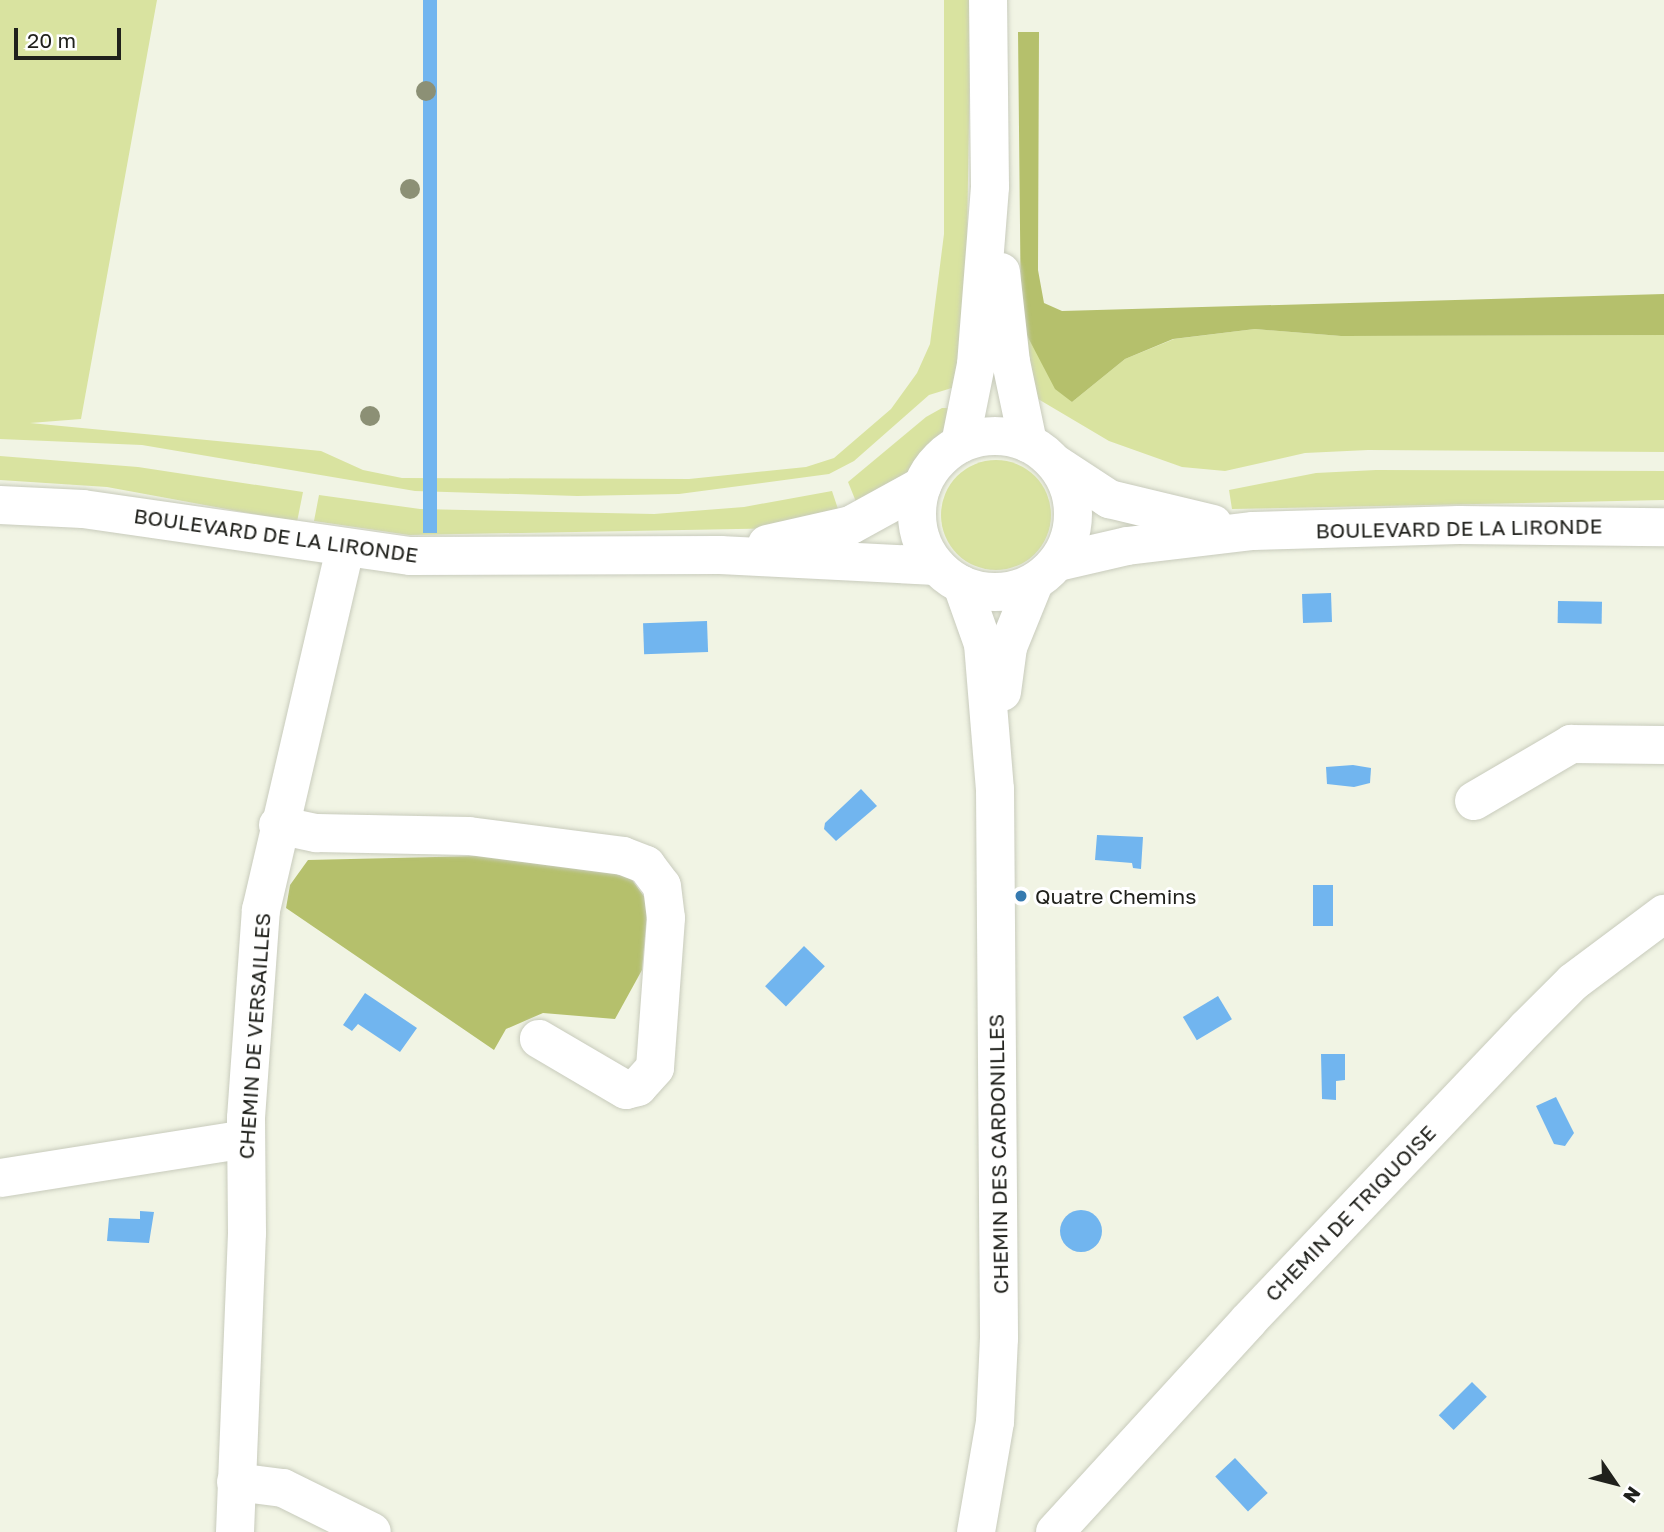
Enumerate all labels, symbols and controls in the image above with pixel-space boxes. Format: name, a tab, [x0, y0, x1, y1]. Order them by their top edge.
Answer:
scale bar	[18, 14, 124, 58]
text: 20 m	[27, 27, 76, 53]
street label: BOULEVARD DE LA LIRONDE	[132, 503, 420, 567]
street label: BOULEVARD DE LA LIRONDE	[1315, 513, 1603, 543]
place label: Quatre Chemins	[1035, 883, 1196, 909]
marker: Quatre Chemins	[1013, 888, 1029, 904]
street label: CHEMIN DE VERSAILLES	[233, 912, 275, 1160]
street label: CHEMIN DES CARDONILLES	[983, 1014, 1013, 1294]
street label: CHEMIN DE TRIQUOISE	[1259, 1120, 1441, 1306]
north arrow	[1580, 1448, 1650, 1518]
text: N	[1619, 1483, 1646, 1508]

